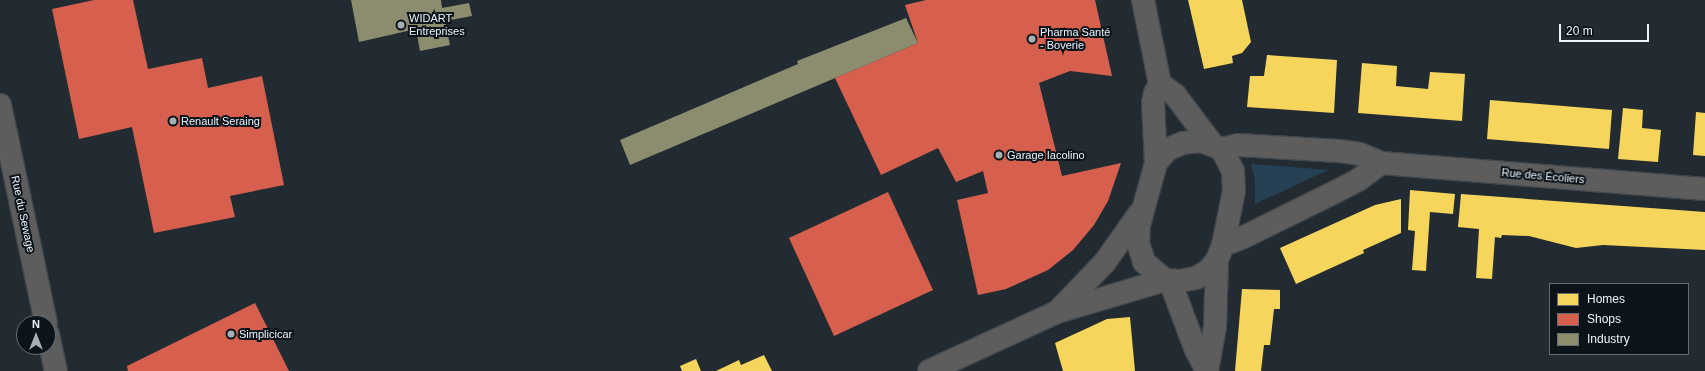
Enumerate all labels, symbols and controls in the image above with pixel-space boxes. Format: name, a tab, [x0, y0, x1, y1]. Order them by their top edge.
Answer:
place label: WIDART Entreprises	[409, 12, 465, 38]
scale bar	[1561, 16, 1651, 42]
marker: WIDART Entreprises	[396, 20, 406, 30]
text: 20 m	[1566, 24, 1593, 38]
place label: Pharma Santé - Boverie	[1040, 26, 1110, 52]
marker: Pharma Santé - Boverie	[1027, 34, 1037, 44]
place label: Renault Seraing	[181, 114, 260, 128]
marker: Renault Seraing	[168, 116, 178, 126]
place label: Garage Iacolino	[1007, 148, 1085, 162]
marker: Garage Iacolino	[994, 150, 1004, 160]
street label: Rue des Écoliers	[1501, 166, 1585, 186]
street label: Rue du Sewage	[8, 174, 38, 254]
legend	[1549, 283, 1689, 355]
text: Homes	[1587, 292, 1625, 306]
text: Shops	[1587, 312, 1621, 326]
north arrow	[16, 315, 56, 355]
text: N	[32, 318, 40, 330]
place label: Simplicicar	[239, 327, 292, 341]
marker: Simplicicar	[226, 329, 236, 339]
text: Industry	[1587, 332, 1630, 346]

